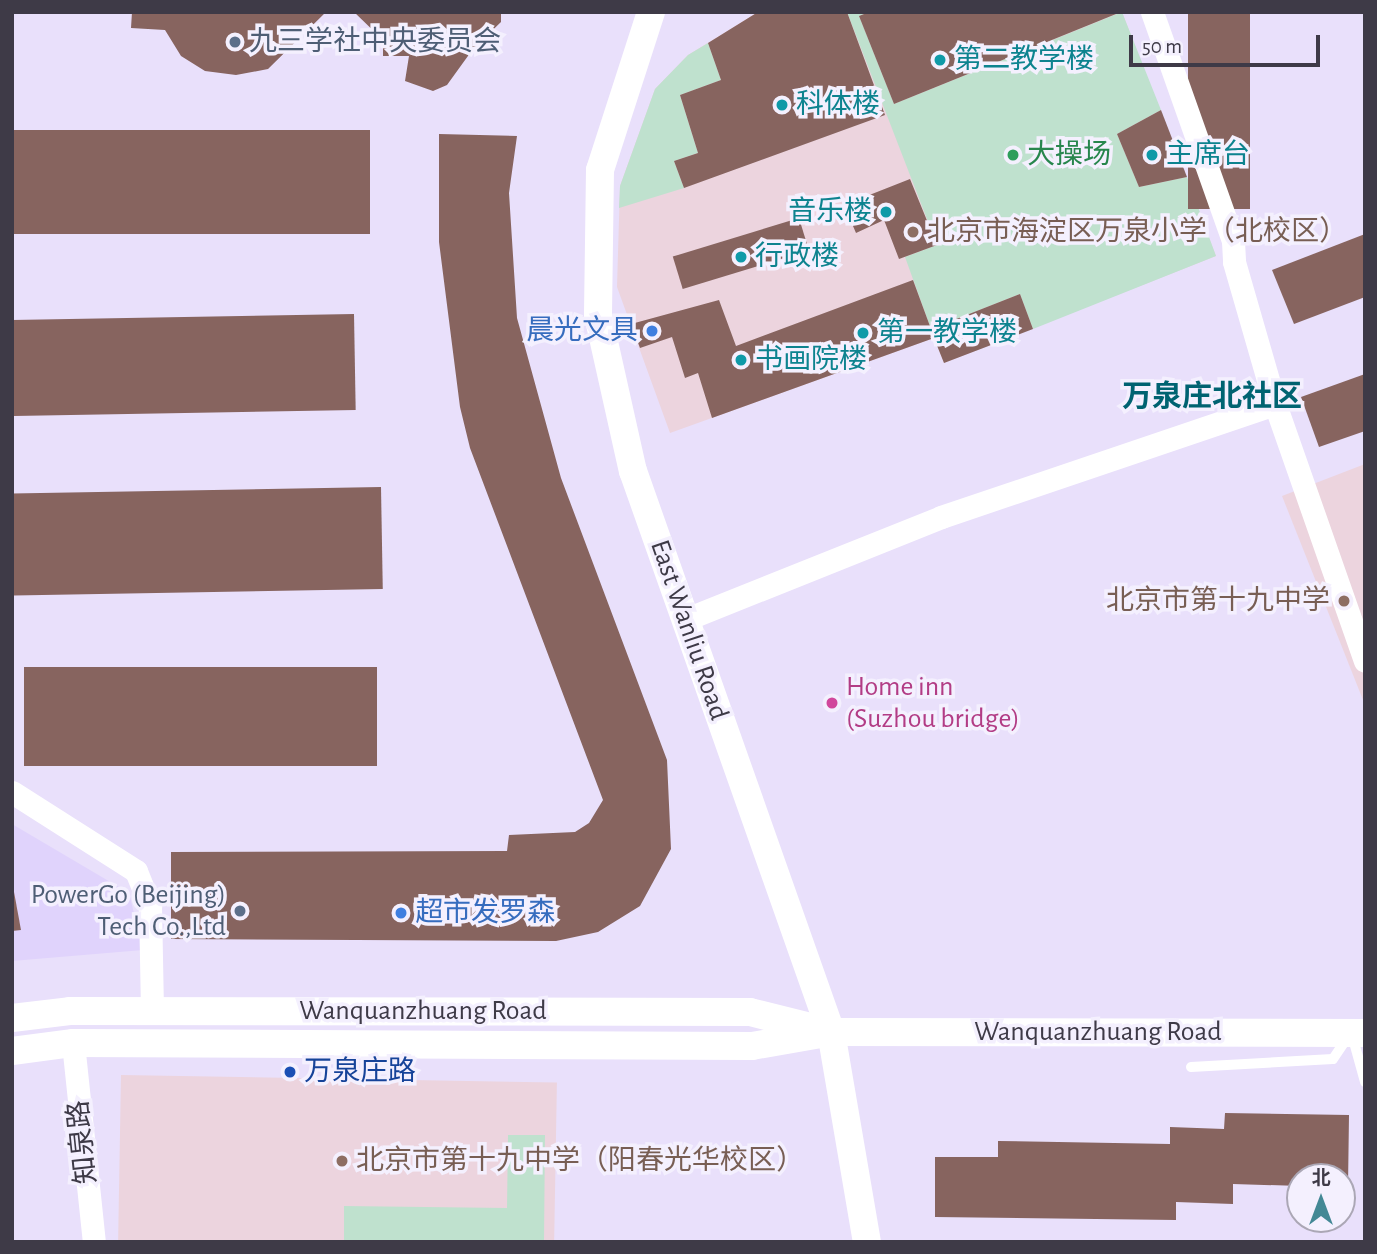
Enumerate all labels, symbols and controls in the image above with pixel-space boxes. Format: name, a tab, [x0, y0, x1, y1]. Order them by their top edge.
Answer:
scale bar	[1132, 21, 1323, 65]
place label: 九三学社中央委员会	[249, 25, 501, 59]
marker: 九三学社中央委员会	[227, 34, 243, 50]
text: 50 m	[1142, 36, 1182, 57]
place label: 第二教学楼	[954, 43, 1094, 77]
marker: 第二教学楼	[932, 52, 948, 68]
place label: 科体楼	[796, 88, 880, 122]
marker: 科体楼	[774, 97, 790, 113]
place label: 大操场	[1027, 138, 1111, 172]
place label: 主席台	[1166, 138, 1250, 172]
marker: 大操场	[1005, 147, 1021, 163]
marker: 主席台	[1144, 147, 1160, 163]
place label: 音乐楼	[788, 195, 872, 229]
marker: 音乐楼	[878, 204, 894, 220]
place label: 北京市海淀区万泉小学（北校区）	[927, 215, 1347, 249]
marker: 北京市海淀区万泉小学（北校区）	[905, 224, 921, 240]
place label: 行政楼	[755, 240, 839, 274]
marker: 行政楼	[733, 249, 749, 265]
place label: 晨光文具	[526, 314, 638, 348]
place label: 第一教学楼	[877, 316, 1017, 350]
marker: 晨光文具	[644, 323, 660, 339]
marker: 第一教学楼	[855, 325, 871, 341]
place label: 书画院楼	[755, 343, 867, 377]
marker: 书画院楼	[733, 352, 749, 368]
district label: 万泉庄北社区	[1122, 379, 1302, 415]
street label: East Wanliu Road	[642, 535, 736, 725]
place label: 北京市第十九中学	[1106, 584, 1330, 618]
marker: 北京市第十九中学	[1336, 593, 1352, 609]
place label: Home inn (Suzhou bridge)	[846, 670, 1020, 736]
marker: Home inn (Suzhou bridge)	[824, 695, 840, 711]
place label: PowerGo (Beijing) Tech Co.,Ltd	[31, 878, 226, 944]
place label: 超市发罗森	[415, 896, 555, 930]
marker: PowerGo (Beijing) Tech Co.,Ltd	[232, 903, 248, 919]
marker: 超市发罗森	[393, 905, 409, 921]
street label: Wanquanzhuang Road	[299, 994, 547, 1028]
street label: Wanquanzhuang Road	[974, 1015, 1222, 1049]
place label: 万泉庄路	[304, 1055, 416, 1089]
marker: 万泉庄路	[282, 1064, 298, 1080]
street label: 知泉路	[62, 1098, 104, 1186]
place label: 北京市第十九中学（阳春光华校区）	[356, 1144, 804, 1178]
marker: 北京市第十九中学（阳春光华校区）	[334, 1153, 350, 1169]
north arrow	[1286, 1163, 1356, 1233]
text: 北	[1311, 1169, 1331, 1188]

